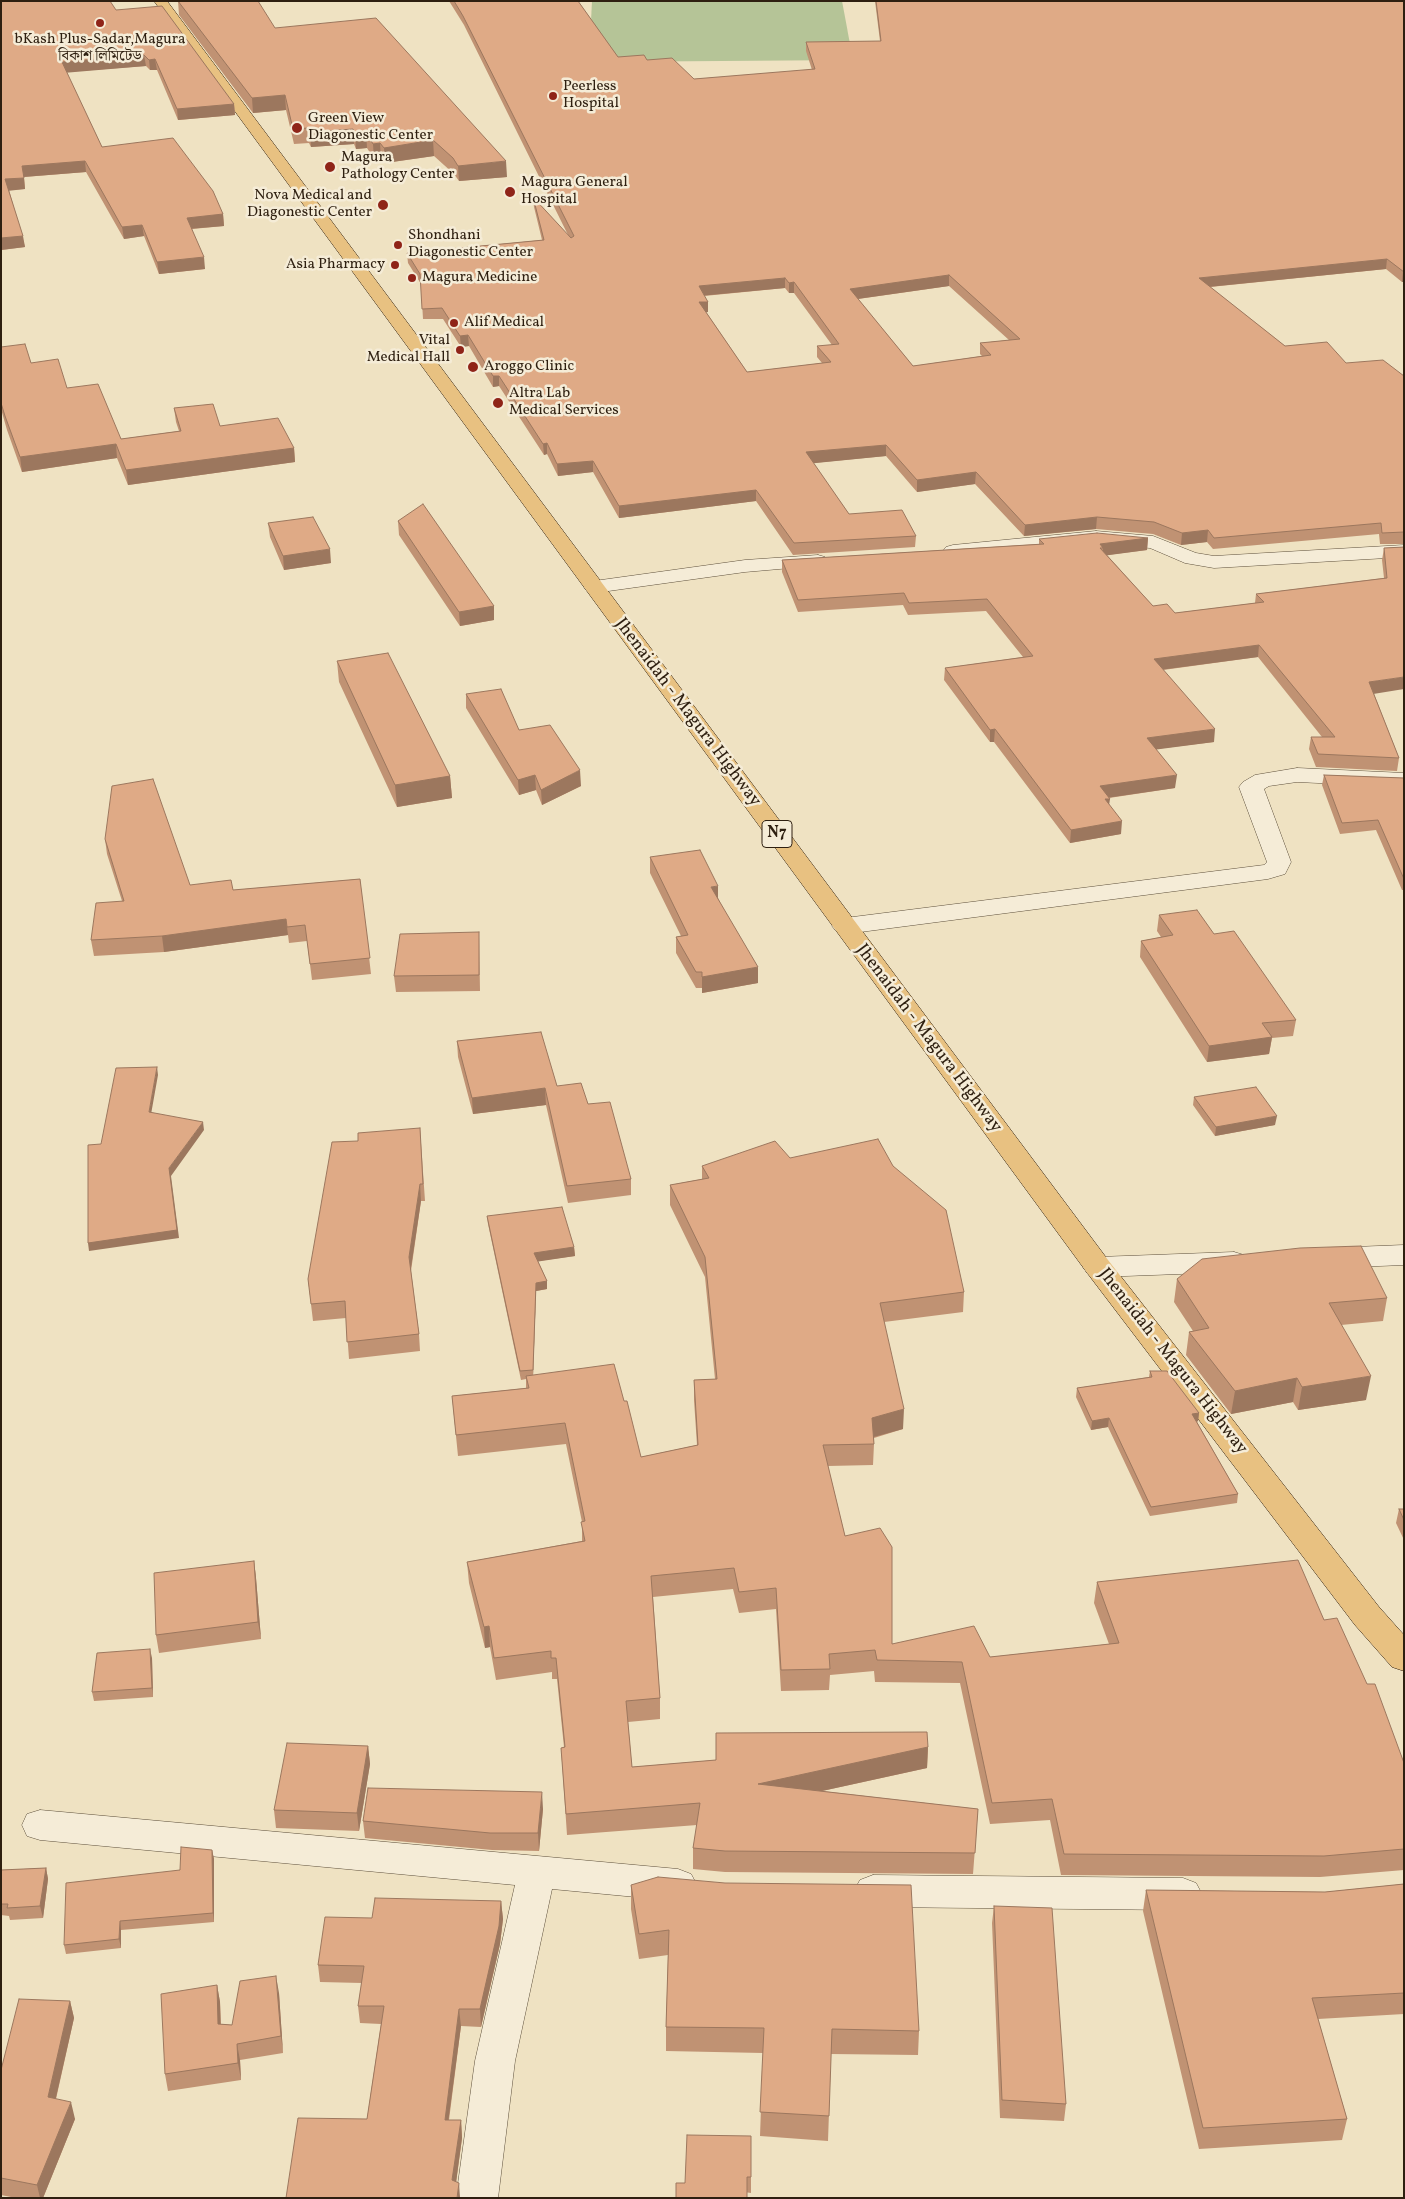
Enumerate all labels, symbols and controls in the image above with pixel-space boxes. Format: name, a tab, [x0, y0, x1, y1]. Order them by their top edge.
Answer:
marker: bKash Plus-Sadar,Magura বিকাশ লিমিটেড	[94, 17, 106, 29]
place label: bKash Plus-Sadar,Magura বিকাশ লিমিটেড	[14, 31, 186, 66]
place label: Peerless Hospital	[563, 78, 619, 113]
marker: Peerless Hospital	[547, 90, 559, 102]
place label: Green View Diagonestic Center	[308, 110, 433, 145]
marker: Green View Diagonestic Center	[290, 121, 304, 135]
place label: Magura Pathology Center	[341, 149, 455, 184]
marker: Magura Pathology Center	[323, 160, 337, 174]
place label: Magura General Hospital	[521, 174, 628, 209]
marker: Magura General Hospital	[503, 185, 517, 199]
place label: Nova Medical and Diagonestic Center	[247, 187, 372, 222]
marker: Nova Medical and Diagonestic Center	[376, 198, 390, 212]
place label: Shondhani Diagonestic Center	[408, 227, 533, 262]
marker: Shondhani Diagonestic Center	[392, 239, 404, 251]
place label: Asia Pharmacy	[286, 256, 385, 274]
marker: Asia Pharmacy	[389, 259, 401, 271]
place label: Magura Medicine	[422, 269, 537, 287]
marker: Magura Medicine	[406, 272, 418, 284]
place label: Alif Medical	[464, 314, 544, 332]
marker: Alif Medical	[448, 317, 460, 329]
place label: Vital Medical Hall	[367, 332, 450, 367]
marker: Vital Medical Hall	[454, 344, 466, 356]
place label: Aroggo Clinic	[484, 358, 574, 376]
marker: Aroggo Clinic	[466, 360, 480, 374]
place label: Altra Lab Medical Services	[509, 385, 619, 420]
marker: Altra Lab Medical Services	[491, 396, 505, 410]
street label: Jhenaidah - Magura Highway	[609, 615, 765, 811]
road number: N7	[762, 821, 792, 848]
street label: Jhenaidah - Magura Highway	[850, 941, 1006, 1137]
street label: Jhenaidah - Magura Highway	[1093, 1265, 1251, 1459]

